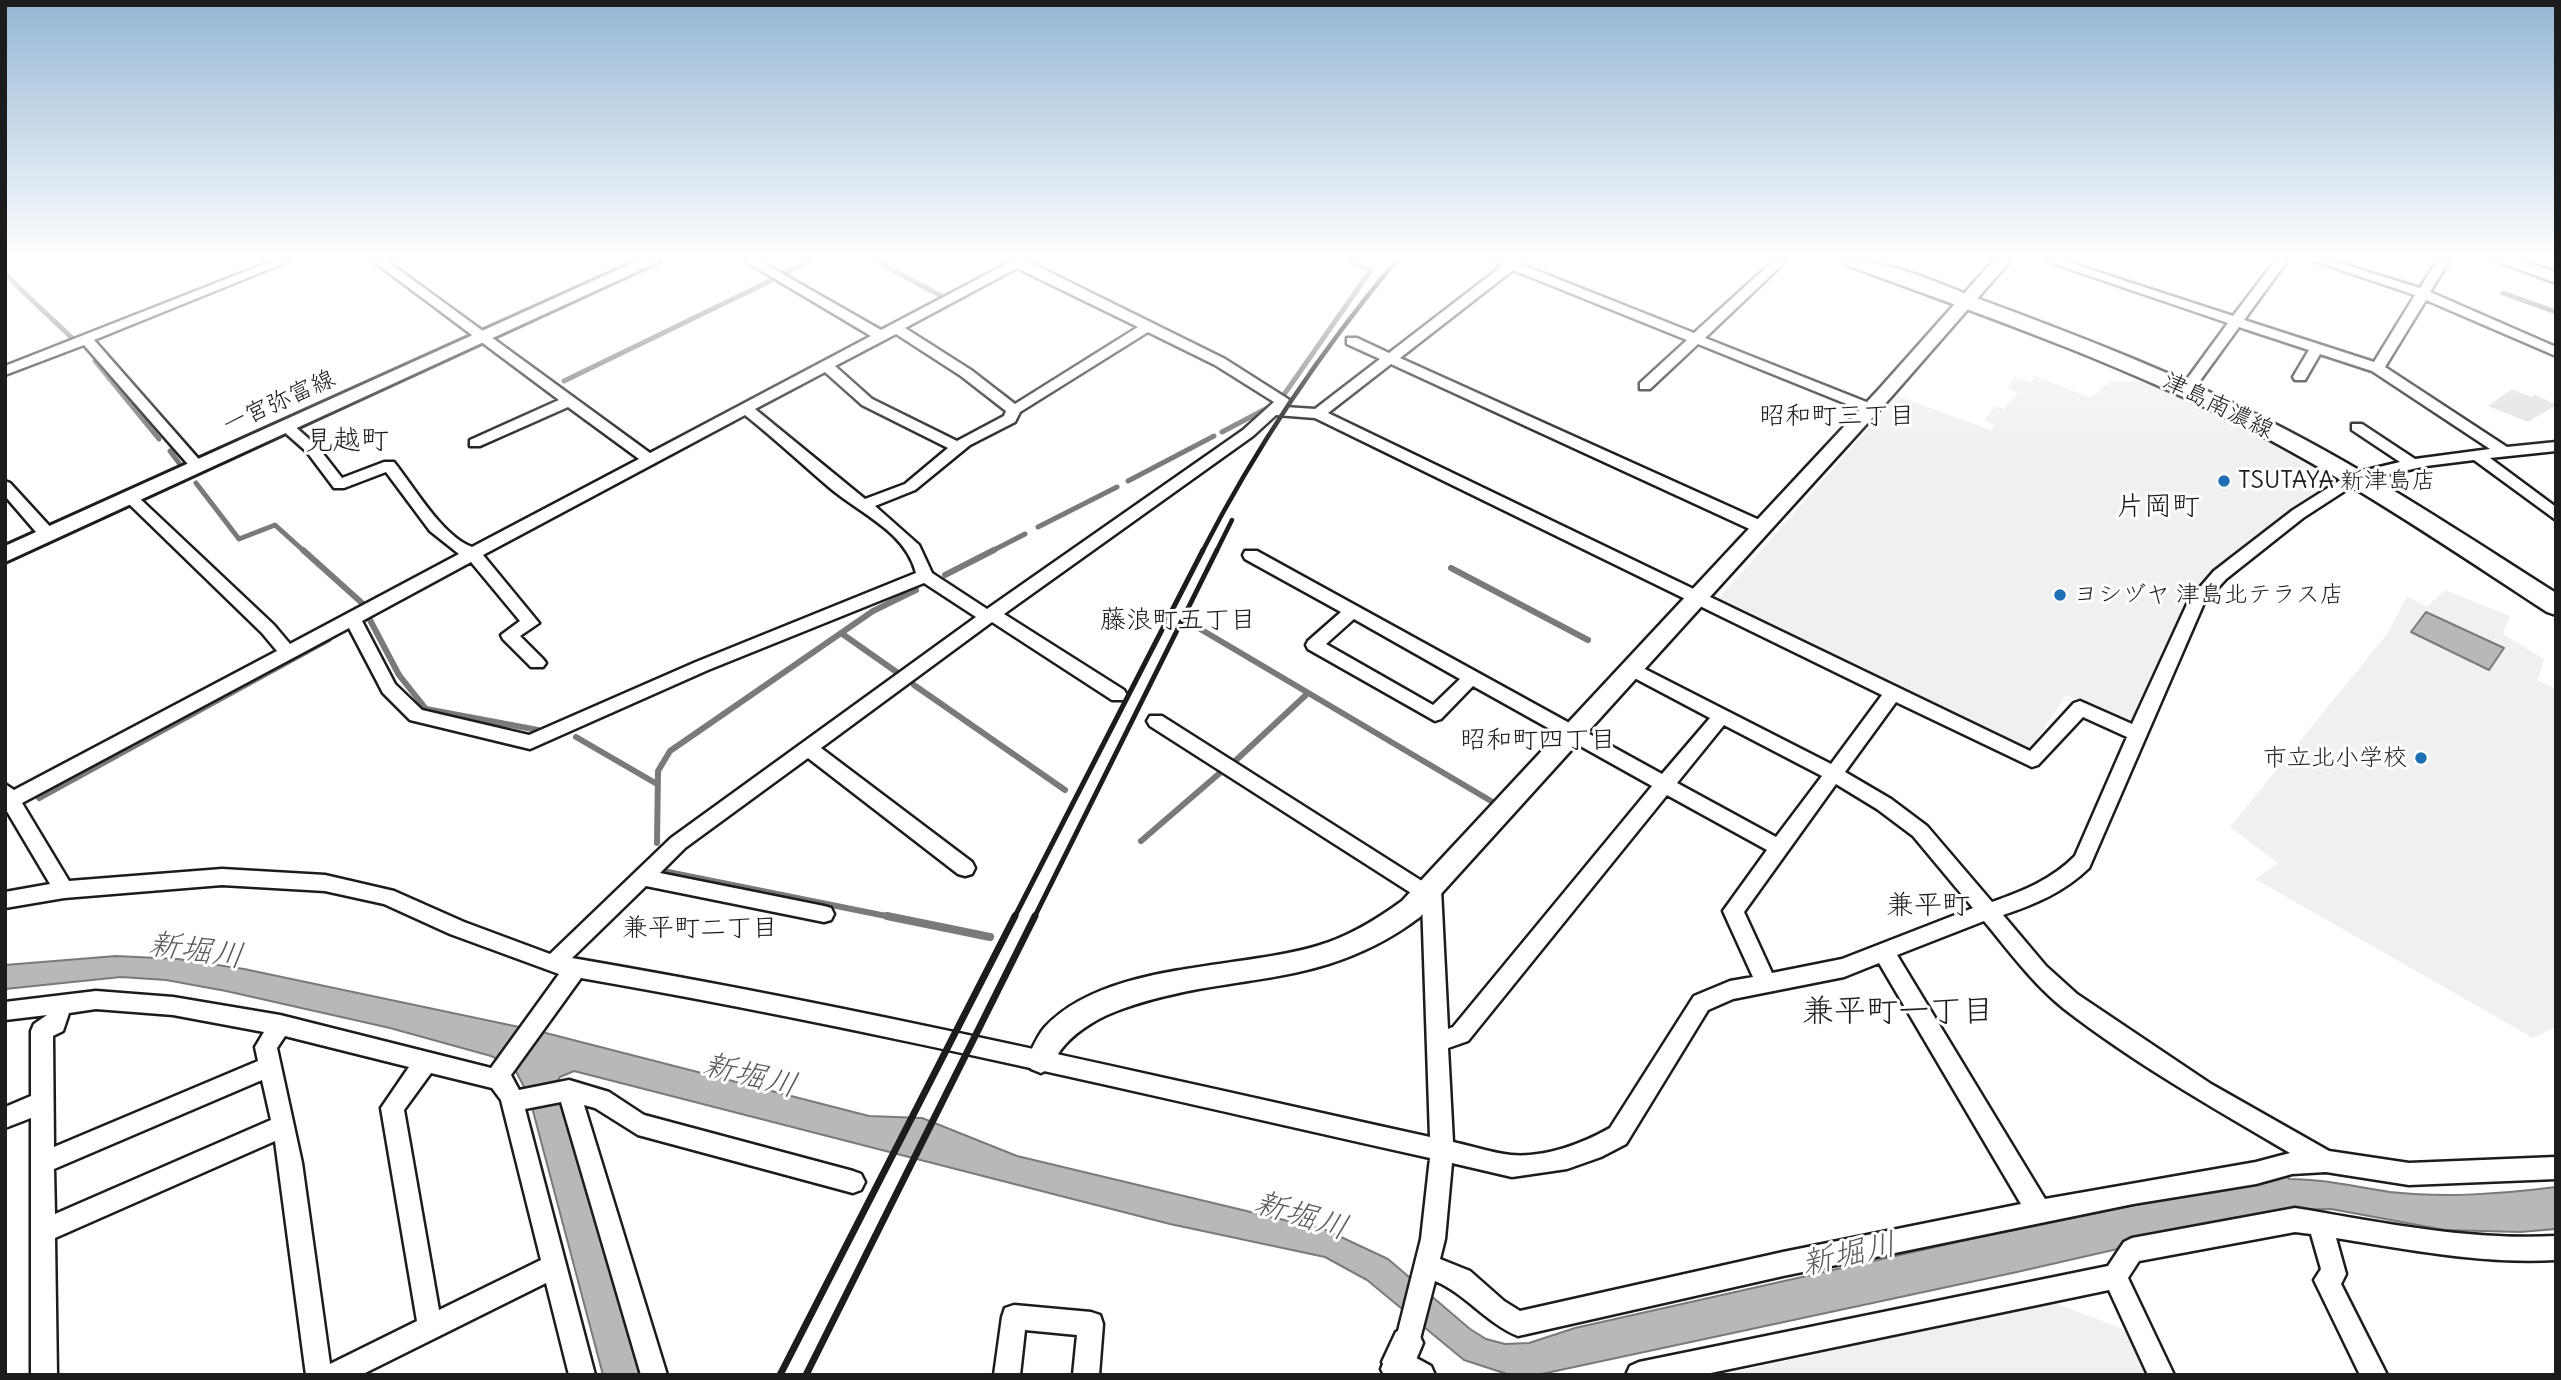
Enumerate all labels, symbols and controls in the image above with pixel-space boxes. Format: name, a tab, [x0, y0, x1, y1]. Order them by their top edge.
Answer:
street label: 一宮弥富線	[218, 364, 340, 440]
street label: 津島南濃線	[2158, 367, 2278, 445]
district label: 昭和町三丁目	[1759, 401, 1915, 433]
district label: 見越町	[305, 424, 389, 458]
place label: TSUTAYA 新津島店	[2238, 467, 2436, 495]
marker: TSUTAYA 新津島店	[2216, 473, 2232, 489]
district label: 片岡町	[2116, 490, 2200, 524]
place label: ヨシヅヤ 津島北テラス店	[2074, 581, 2344, 609]
marker: ヨシヅヤ 津島北テラス店	[2052, 587, 2068, 603]
district label: 藤浪町五丁目	[1100, 605, 1256, 637]
district label: 昭和町四丁目	[1460, 725, 1616, 757]
place label: 市立北小学校	[2263, 744, 2407, 772]
marker: 市立北小学校	[2413, 750, 2429, 766]
district label: 兼平町	[1886, 889, 1970, 923]
district label: 兼平町二丁目	[622, 913, 778, 945]
water label: 新堀川	[146, 925, 246, 977]
district label: 兼平町一丁目	[1802, 993, 1994, 1031]
water label: 新堀川	[699, 1046, 801, 1106]
water label: 新堀川	[1249, 1184, 1353, 1248]
water label: 新堀川	[1798, 1225, 1900, 1285]

